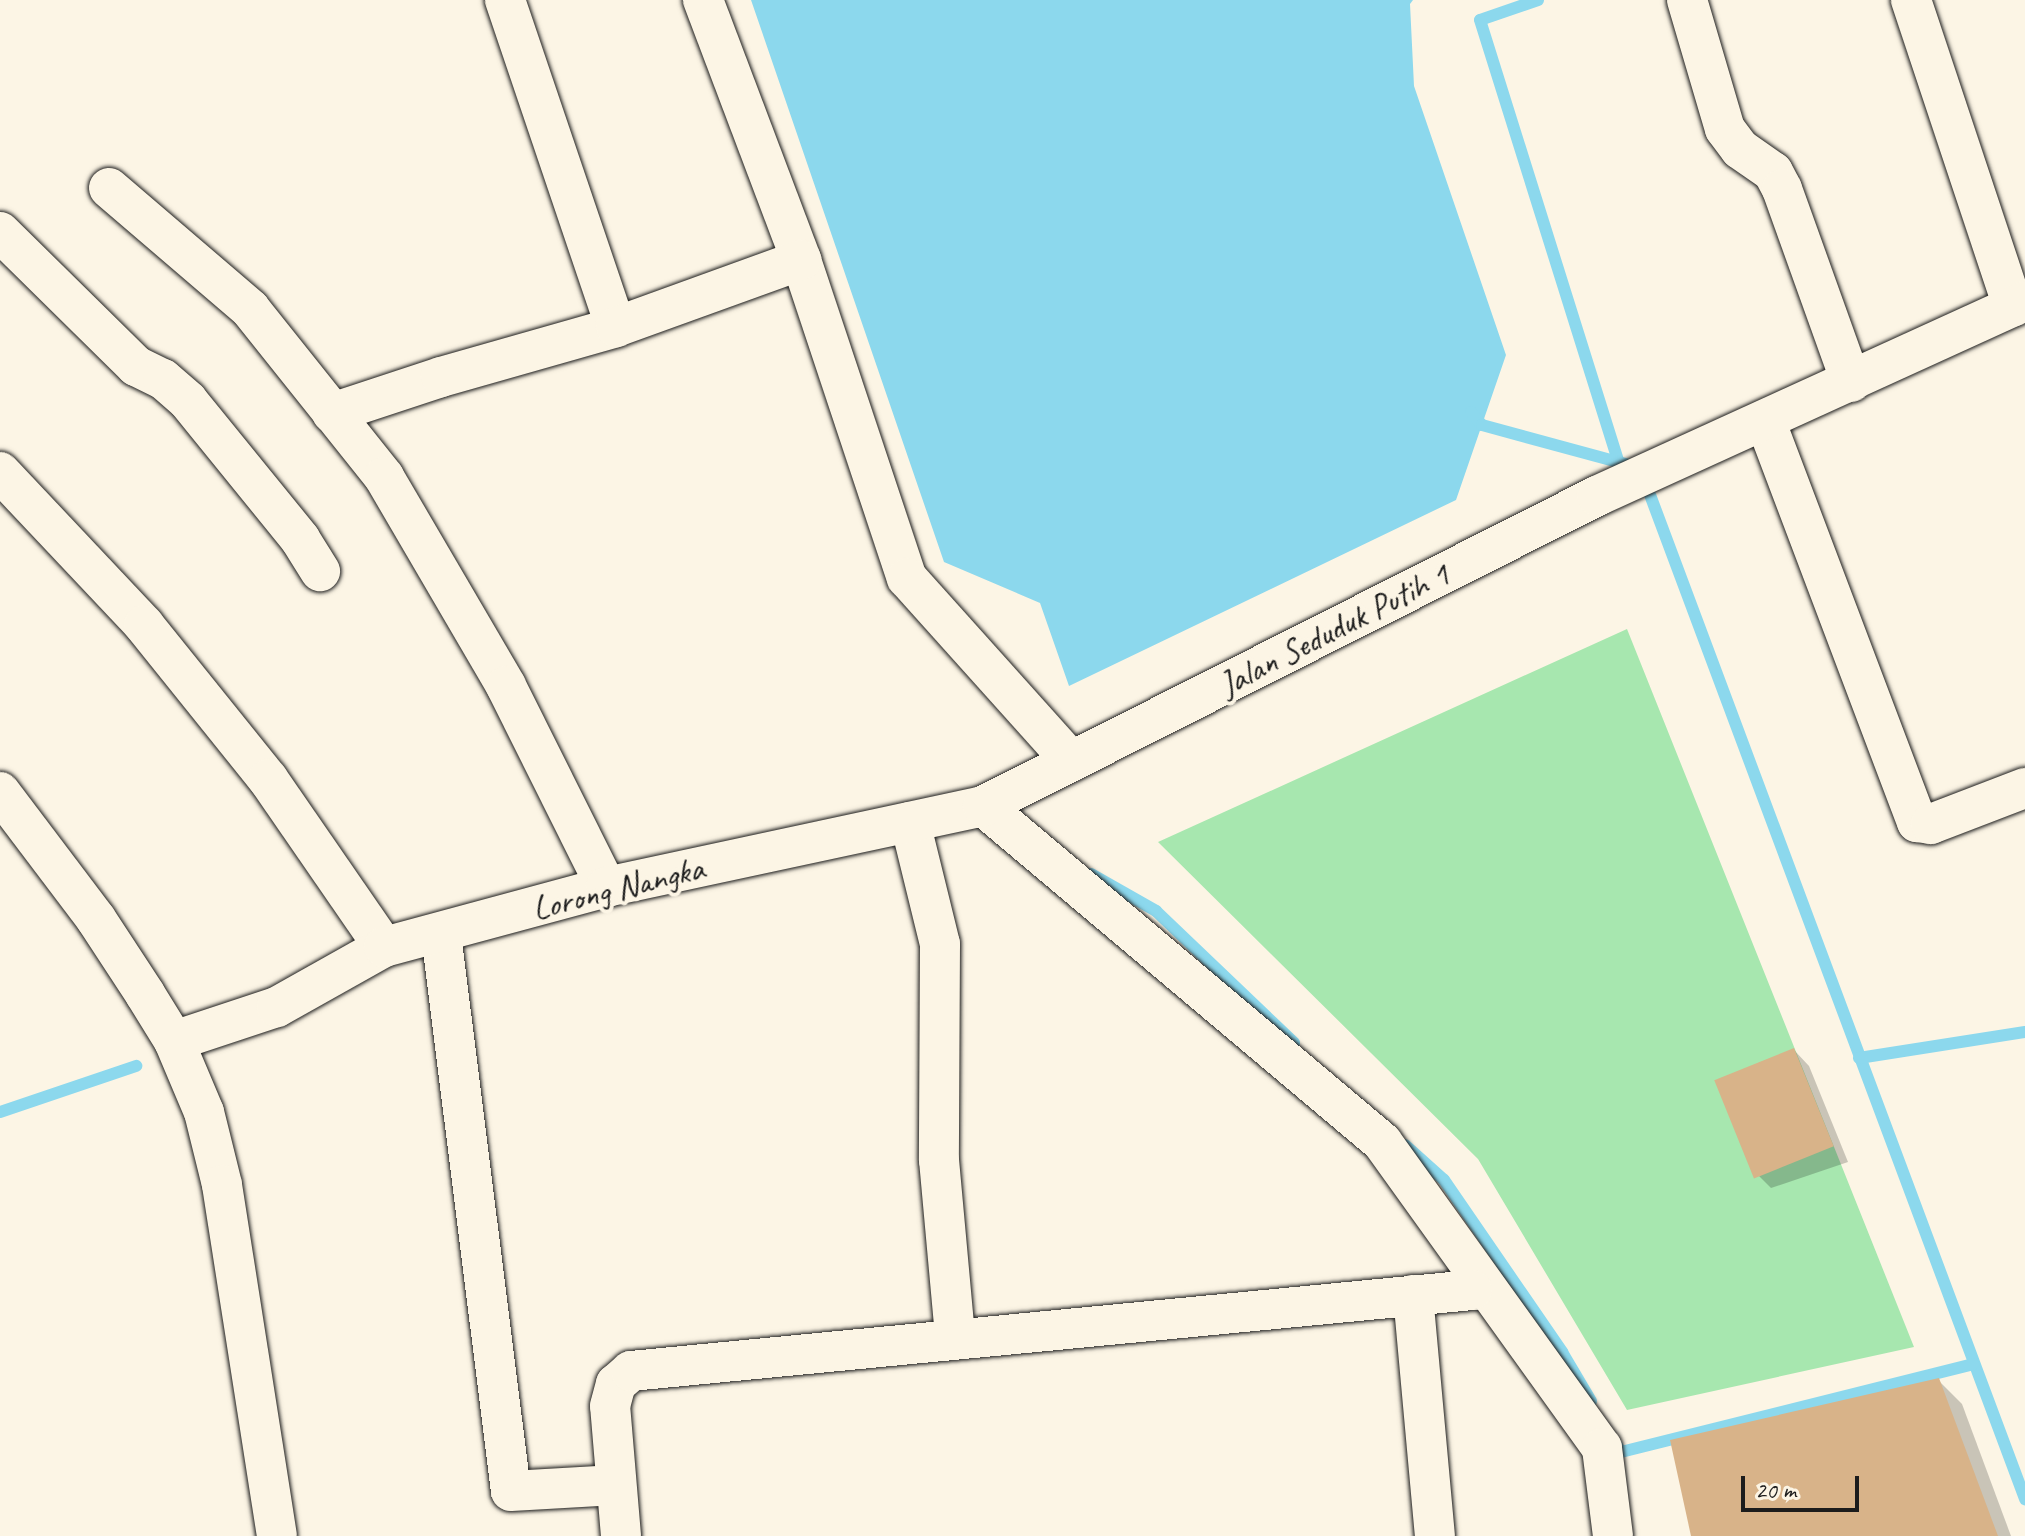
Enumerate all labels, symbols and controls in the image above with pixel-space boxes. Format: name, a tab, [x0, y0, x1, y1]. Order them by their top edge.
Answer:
street label: Jalan Seduduk Putih 1	[1213, 554, 1455, 704]
street label: Lorong Nangka	[528, 847, 708, 929]
scale bar	[1745, 1460, 1863, 1510]
text: 20 m	[1755, 1475, 1796, 1505]

